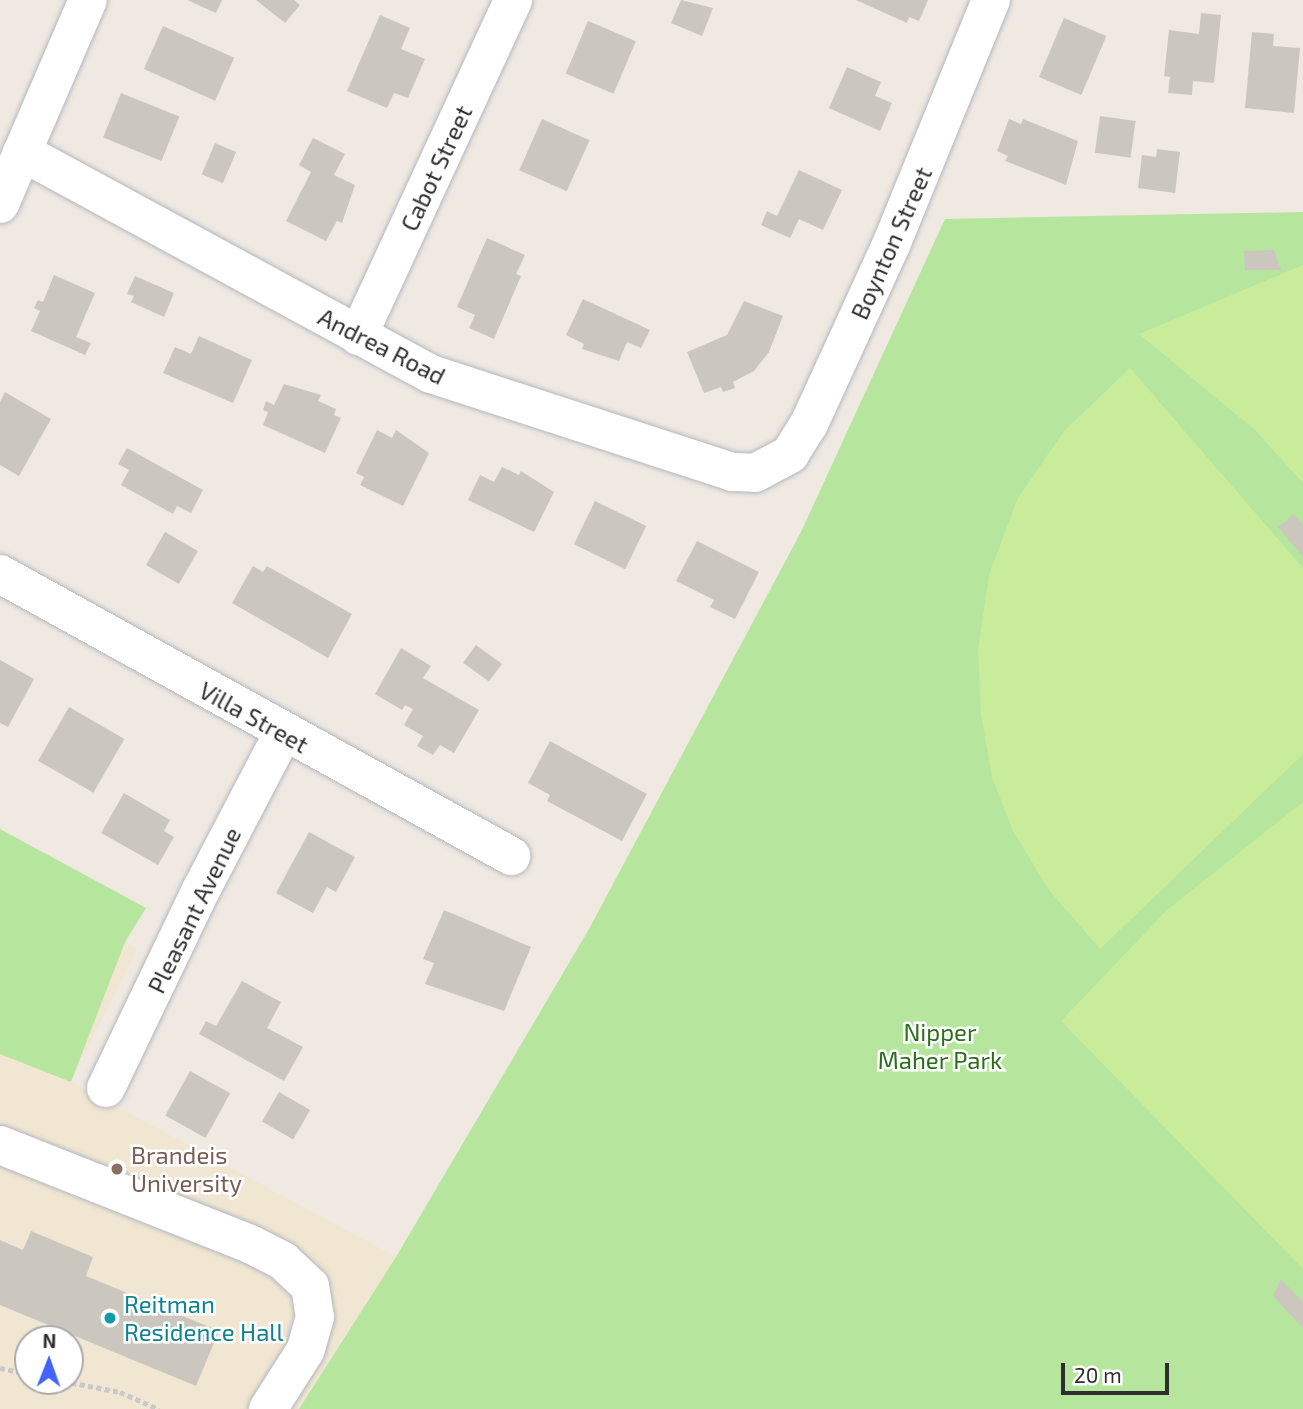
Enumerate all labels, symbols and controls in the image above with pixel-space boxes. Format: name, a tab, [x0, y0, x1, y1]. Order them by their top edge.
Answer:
street label: Cabot Street	[394, 101, 478, 235]
street label: Boynton Street	[845, 162, 937, 324]
street label: Andrea Road	[314, 302, 450, 390]
street label: Villa Street	[195, 675, 313, 759]
street label: Pleasant Avenue	[141, 822, 247, 998]
park label: Nipper Maher Park	[877, 1018, 1003, 1074]
place label: Brandeis University	[131, 1141, 242, 1197]
marker: Brandeis University	[109, 1161, 125, 1177]
place label: Reitman Residence Hall	[124, 1290, 284, 1346]
marker: Reitman Residence Hall	[102, 1310, 118, 1326]
north arrow	[14, 1325, 84, 1395]
text: N	[42, 1329, 56, 1352]
scale bar	[1065, 1350, 1174, 1394]
text: 20 m	[1074, 1362, 1122, 1387]

